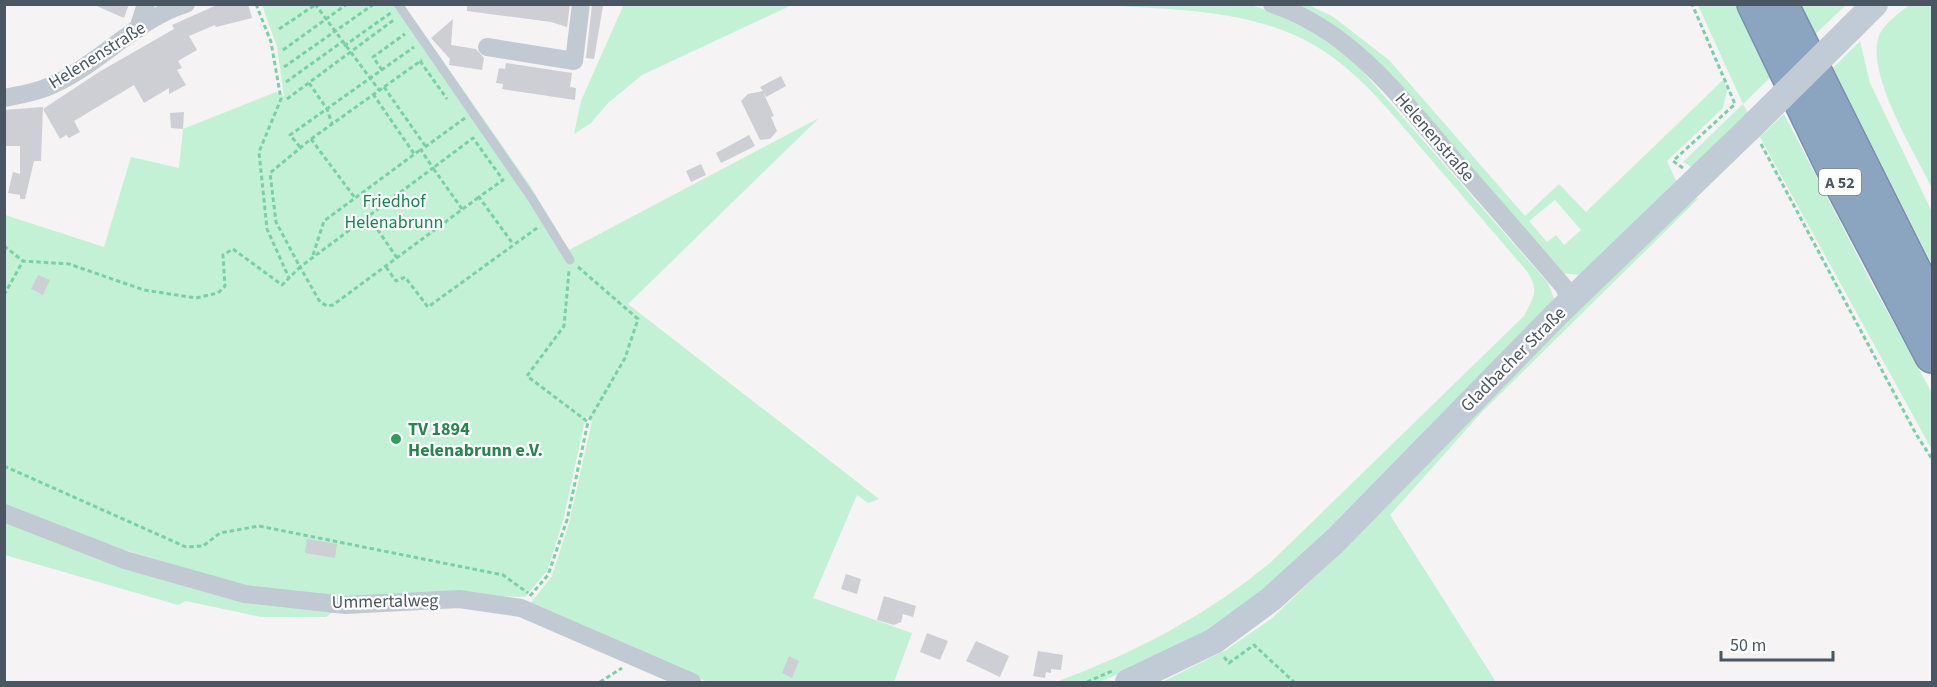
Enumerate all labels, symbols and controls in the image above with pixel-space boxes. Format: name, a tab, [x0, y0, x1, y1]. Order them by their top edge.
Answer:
street label: Helenenstraße	[44, 16, 151, 95]
street label: Helenenstraße	[1389, 88, 1480, 187]
road number: A 52	[1819, 169, 1861, 195]
park label: Friedhof Helenabrunn	[345, 189, 443, 235]
street label: Gladbacher Straße	[1455, 301, 1572, 418]
place label: TV 1894 Helenabrunn e.V.	[408, 417, 543, 463]
marker: TV 1894 Helenabrunn e.V.	[389, 432, 403, 446]
street label: Ummertalweg	[331, 588, 439, 615]
scale bar	[1721, 624, 1834, 662]
text: 50 m	[1730, 633, 1766, 658]

